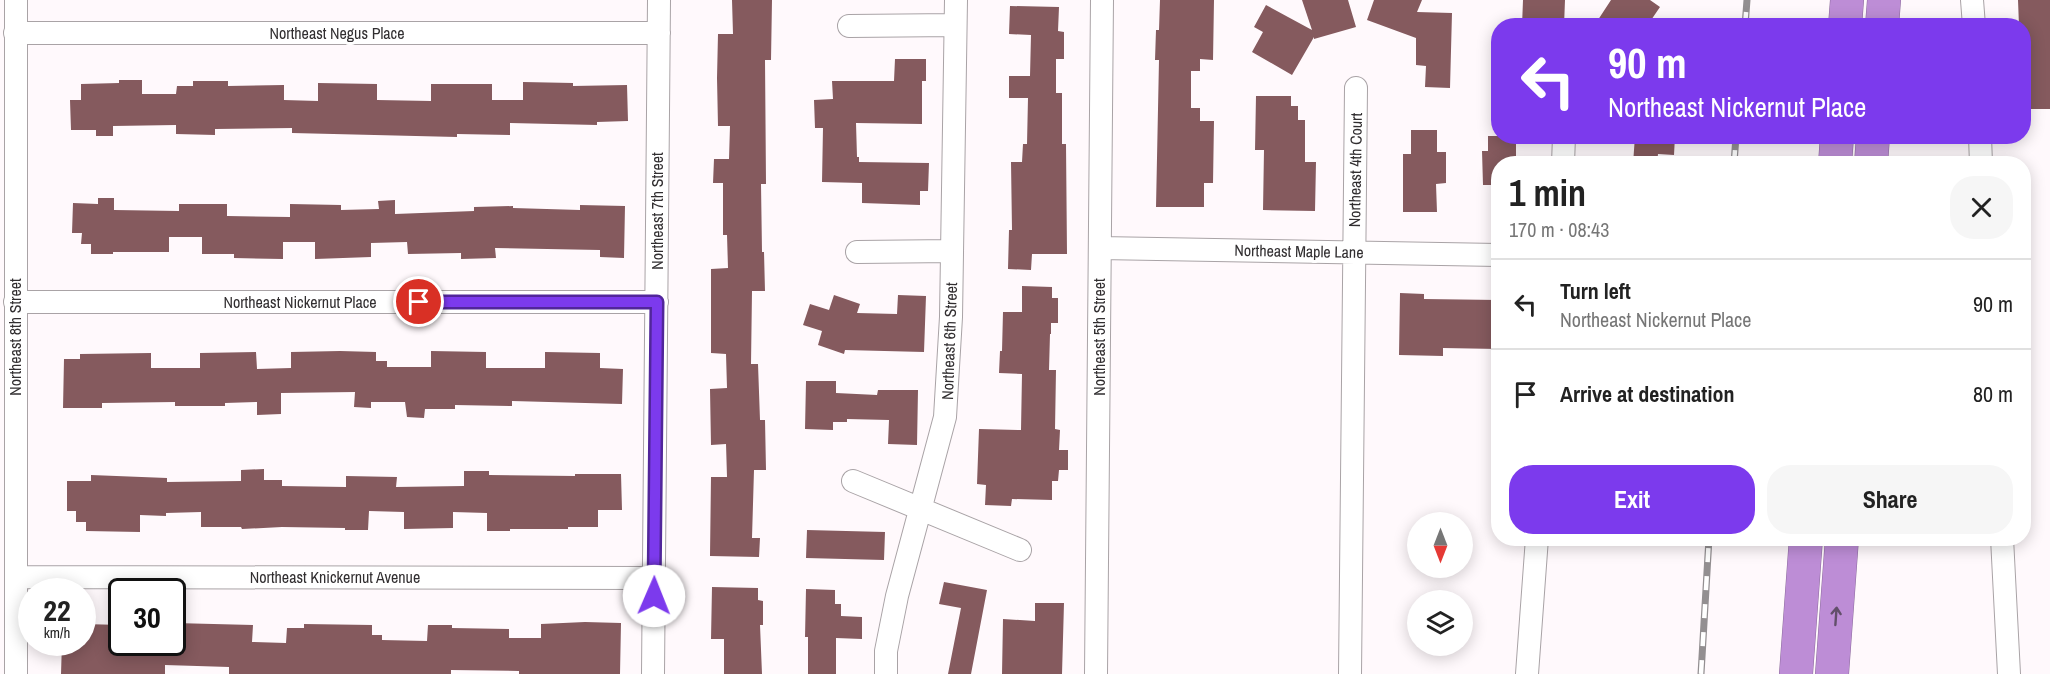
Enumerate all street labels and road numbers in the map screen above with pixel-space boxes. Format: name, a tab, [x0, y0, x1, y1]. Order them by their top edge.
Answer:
street label: Northeast Negus Place	[270, 22, 404, 44]
street label: Northeast 4th Court	[1343, 112, 1367, 227]
street label: Northeast 7th Street	[646, 152, 668, 270]
street label: Northeast Maple Lane	[1234, 239, 1364, 263]
street label: Northeast 8th Street	[4, 278, 26, 396]
street label: Northeast 5th Street	[1088, 278, 1110, 396]
street label: Northeast 6th Street	[936, 282, 962, 400]
street label: Northeast Nickernut Place	[223, 291, 377, 313]
street label: Northeast Knickernut Avenue	[250, 566, 420, 588]

